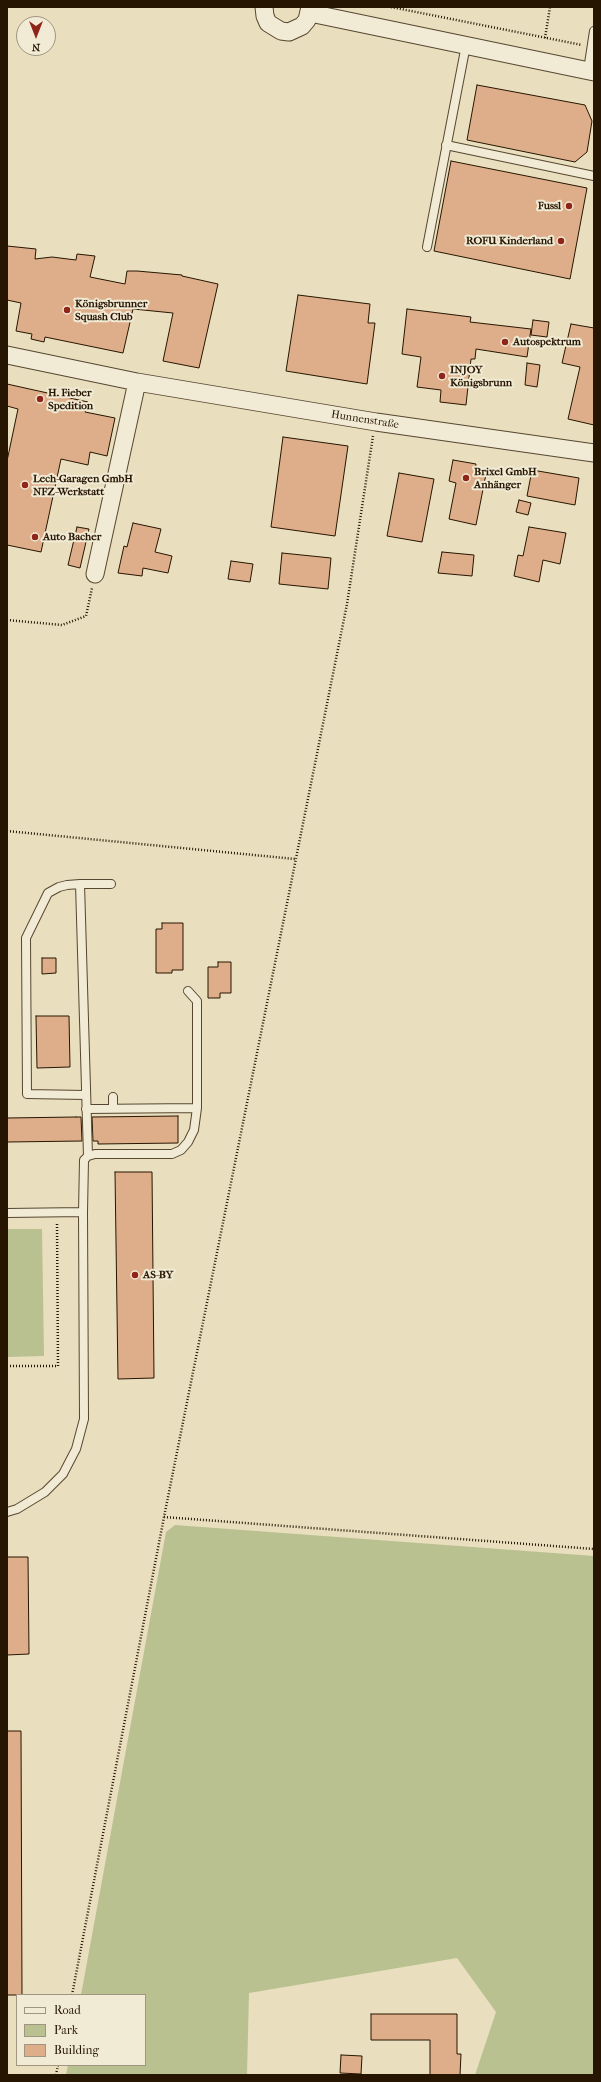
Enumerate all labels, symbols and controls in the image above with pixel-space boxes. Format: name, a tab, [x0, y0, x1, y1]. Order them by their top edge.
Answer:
north arrow	[16, 16, 56, 56]
text: N	[32, 41, 40, 54]
place label: Fussl	[538, 199, 561, 213]
marker: Fussl	[564, 201, 574, 211]
place label: ROFU Kinderland	[466, 234, 553, 248]
marker: ROFU Kinderland	[556, 236, 566, 246]
place label: Königsbrunner Squash Club	[75, 297, 147, 323]
marker: Königsbrunner Squash Club	[62, 305, 72, 315]
place label: Autospektrum	[513, 335, 581, 349]
marker: Autospektrum	[500, 337, 510, 347]
place label: INJOY Königsbrunn	[450, 363, 512, 389]
marker: INJOY Königsbrunn	[437, 371, 447, 381]
place label: H. Fieber Spedition	[48, 386, 93, 412]
marker: H. Fieber Spedition	[35, 394, 45, 404]
street label: Hunnenstraße	[330, 408, 400, 432]
place label: Brixel GmbH Anhänger	[474, 465, 537, 491]
place label: Lech-Garagen GmbH NFZ-Werkstatt	[33, 472, 133, 498]
marker: Brixel GmbH Anhänger	[461, 473, 471, 483]
marker: Lech-Garagen GmbH NFZ-Werkstatt	[20, 480, 30, 490]
place label: Auto Bacher	[43, 530, 101, 544]
marker: Auto Bacher	[30, 532, 40, 542]
place label: AS-BY	[143, 1268, 173, 1282]
marker: AS-BY	[130, 1270, 140, 1280]
legend	[16, 1994, 146, 2066]
text: Road	[54, 2003, 81, 2017]
text: Park	[54, 2023, 78, 2037]
text: Building	[54, 2043, 99, 2057]

